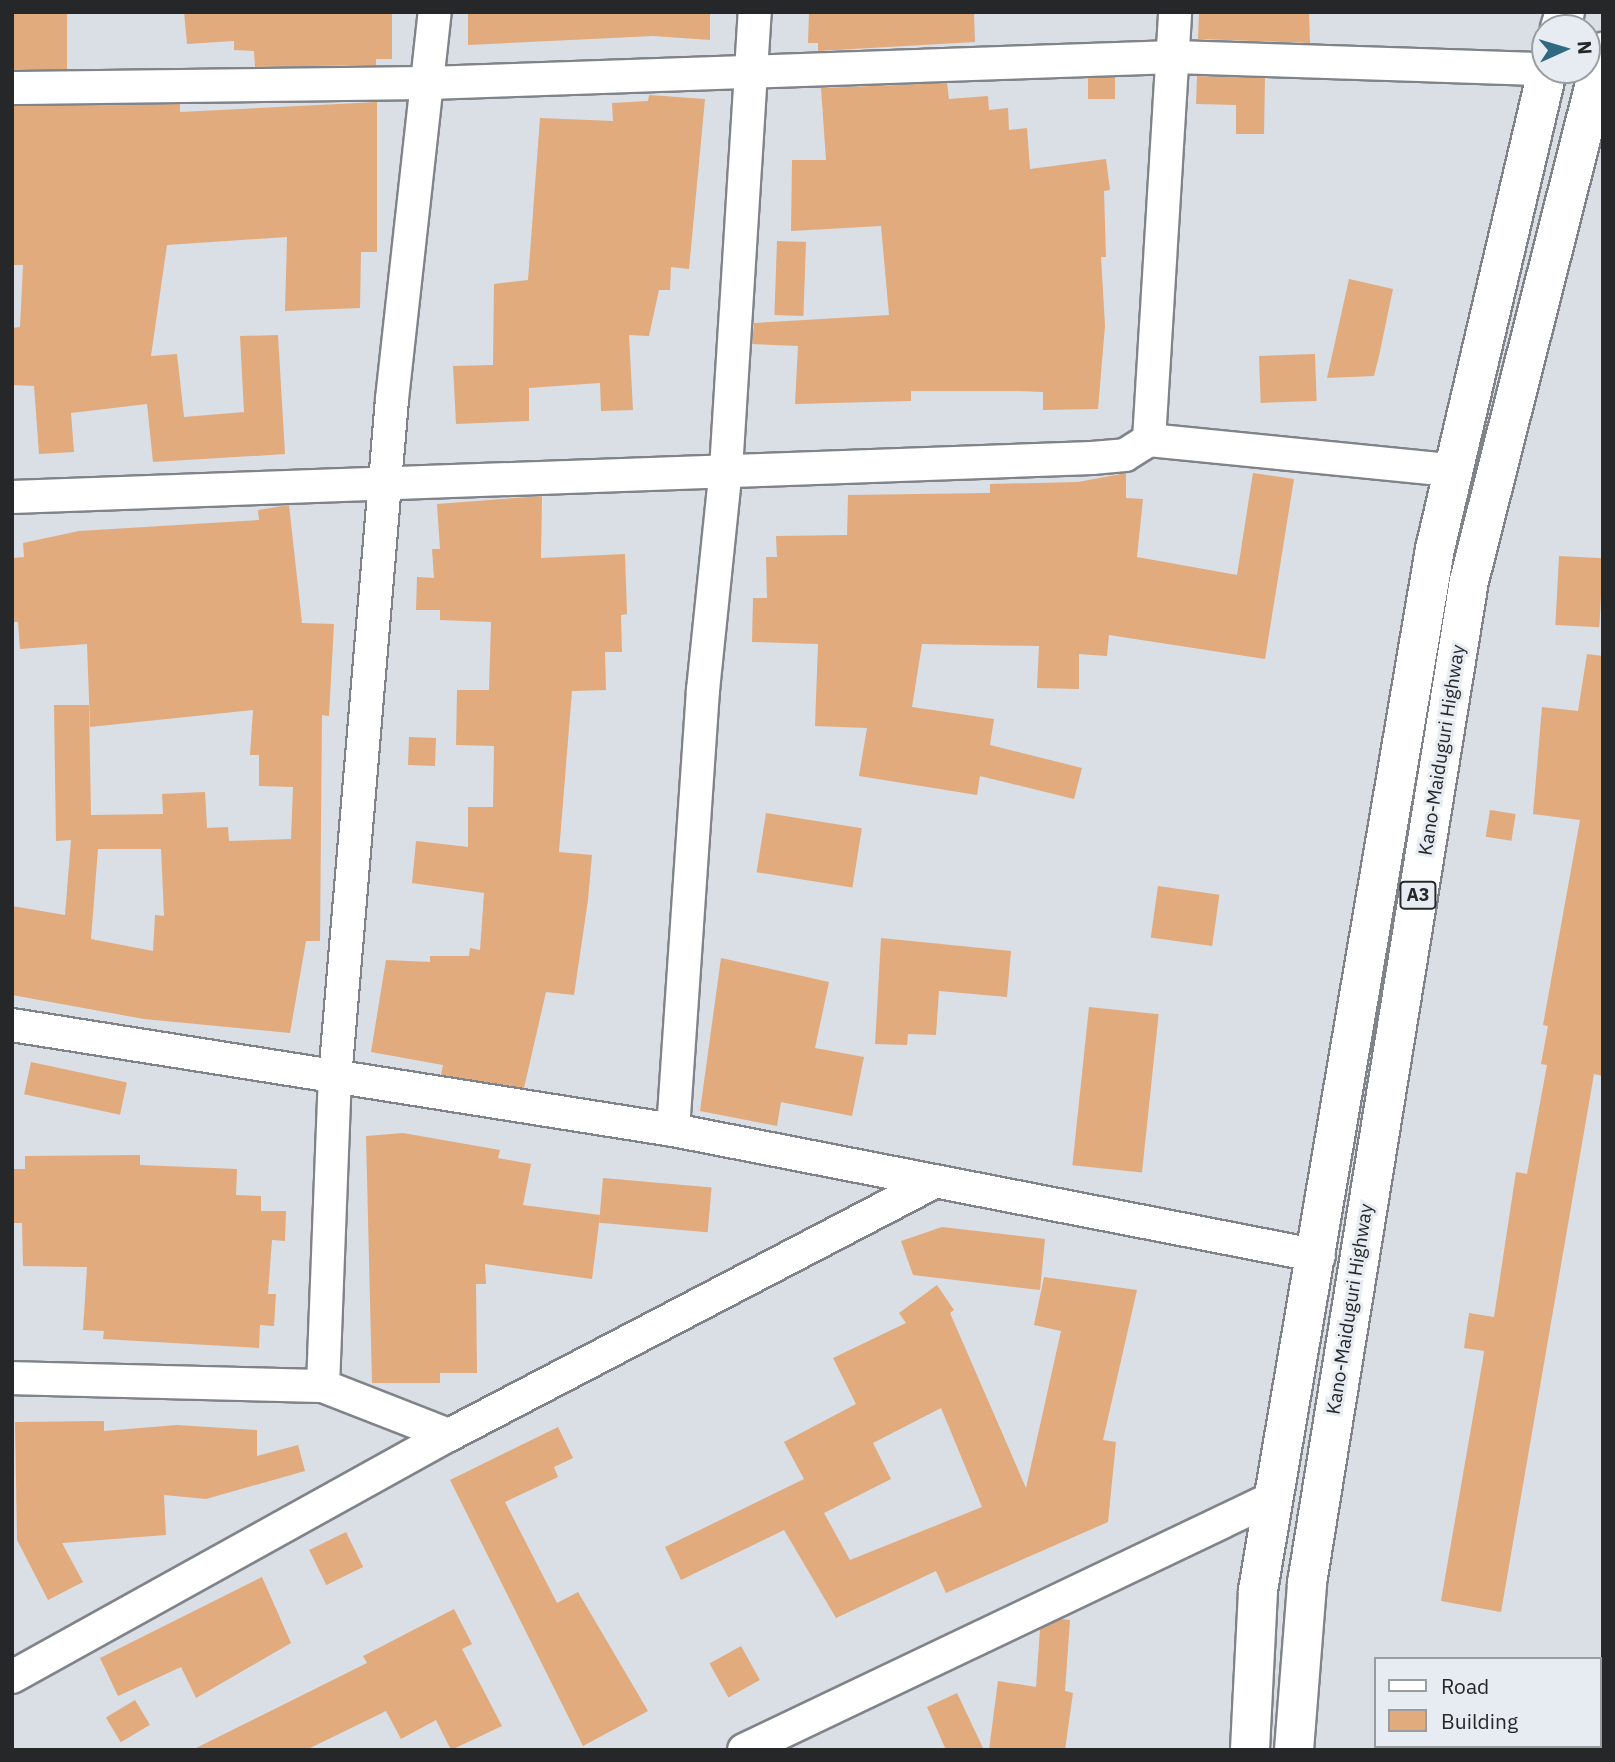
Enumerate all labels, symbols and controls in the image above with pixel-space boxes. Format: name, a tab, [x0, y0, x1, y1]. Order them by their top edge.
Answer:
north arrow	[1531, 14, 1601, 84]
text: N	[1573, 40, 1597, 55]
street label: Kano-Maiduguri Highway	[1414, 643, 1470, 857]
road number: A3	[1399, 880, 1437, 910]
street label: Kano-Maiduguri Highway	[1322, 1202, 1378, 1416]
legend	[1374, 1657, 1601, 1748]
text: Road	[1441, 1672, 1489, 1700]
text: Building	[1441, 1707, 1518, 1735]

